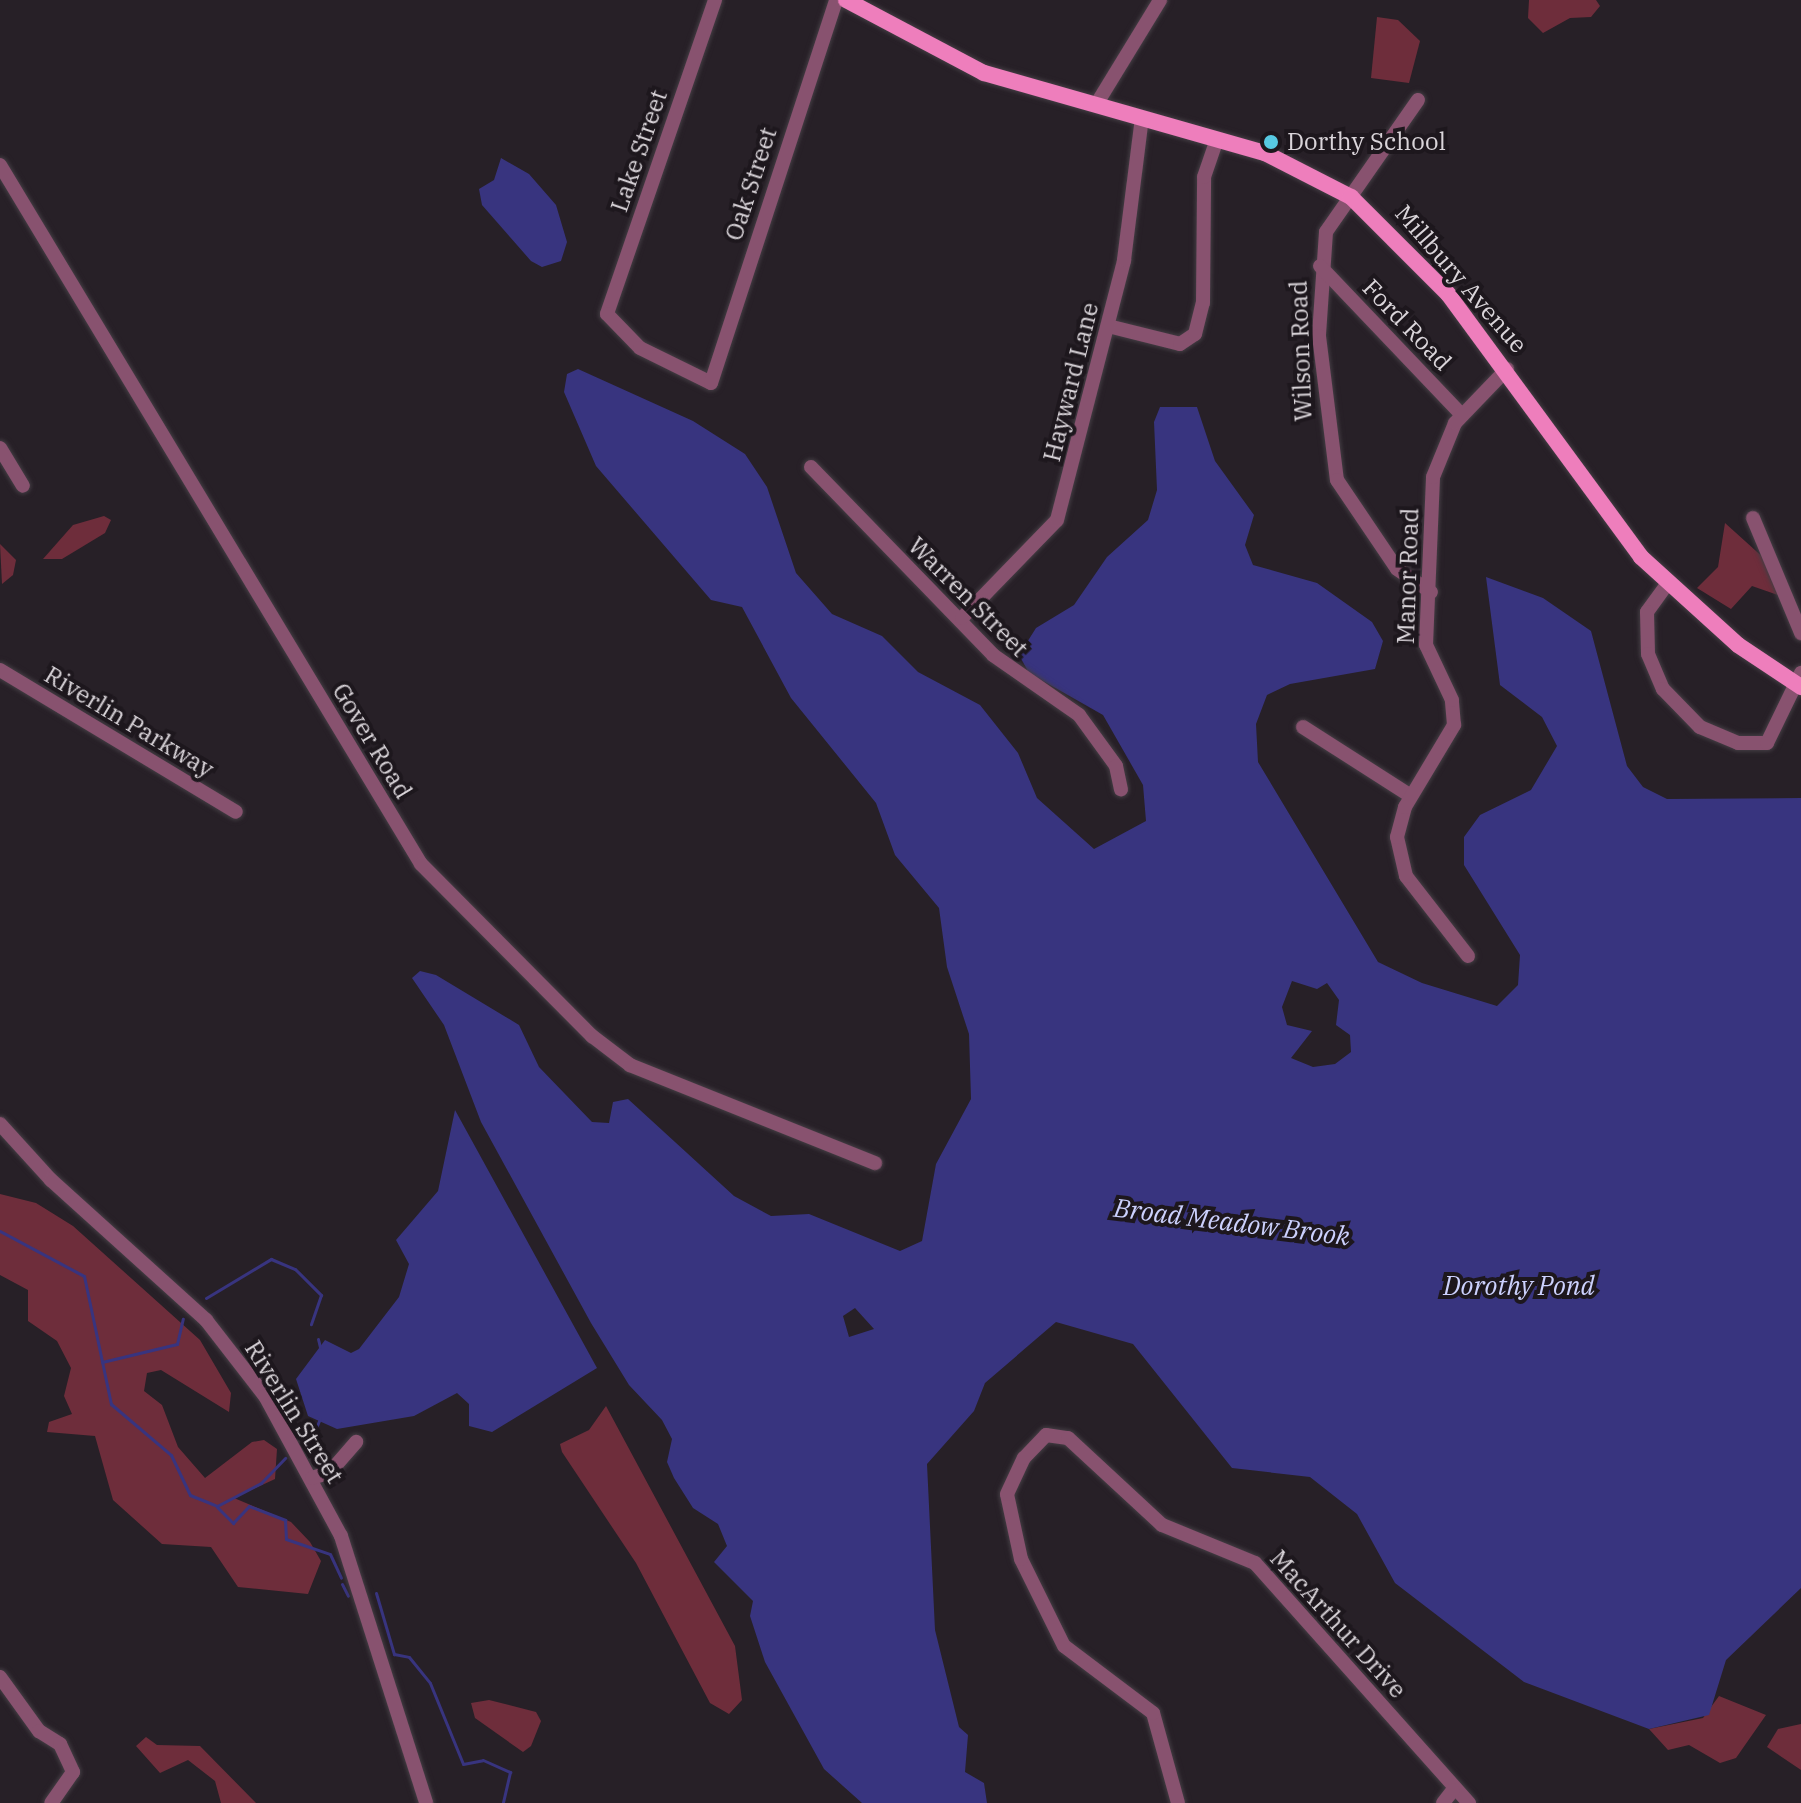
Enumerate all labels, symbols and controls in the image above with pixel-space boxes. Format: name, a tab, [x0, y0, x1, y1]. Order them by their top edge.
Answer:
street label: Lake Street	[605, 86, 673, 216]
street label: Oak Street	[719, 124, 783, 244]
place label: Dorthy School	[1287, 128, 1446, 156]
marker: Dorthy School	[1262, 133, 1280, 151]
street label: Millbury Avenue	[1389, 199, 1533, 359]
street label: Ford Road	[1356, 273, 1458, 377]
street label: Wilson Road	[1284, 280, 1318, 422]
street label: Hayward Lane	[1037, 299, 1105, 465]
street label: Manor Road	[1391, 507, 1425, 645]
street label: Warren Street	[902, 531, 1034, 663]
street label: Riverlin Parkway	[39, 660, 219, 784]
street label: Gover Road	[326, 678, 418, 804]
water label: Broad Meadow Brook	[1112, 1192, 1352, 1252]
water label: Dorothy Pond	[1443, 1270, 1595, 1302]
street label: Riverlin Street	[239, 1335, 349, 1489]
street label: MacArthur Drive	[1264, 1544, 1412, 1704]

